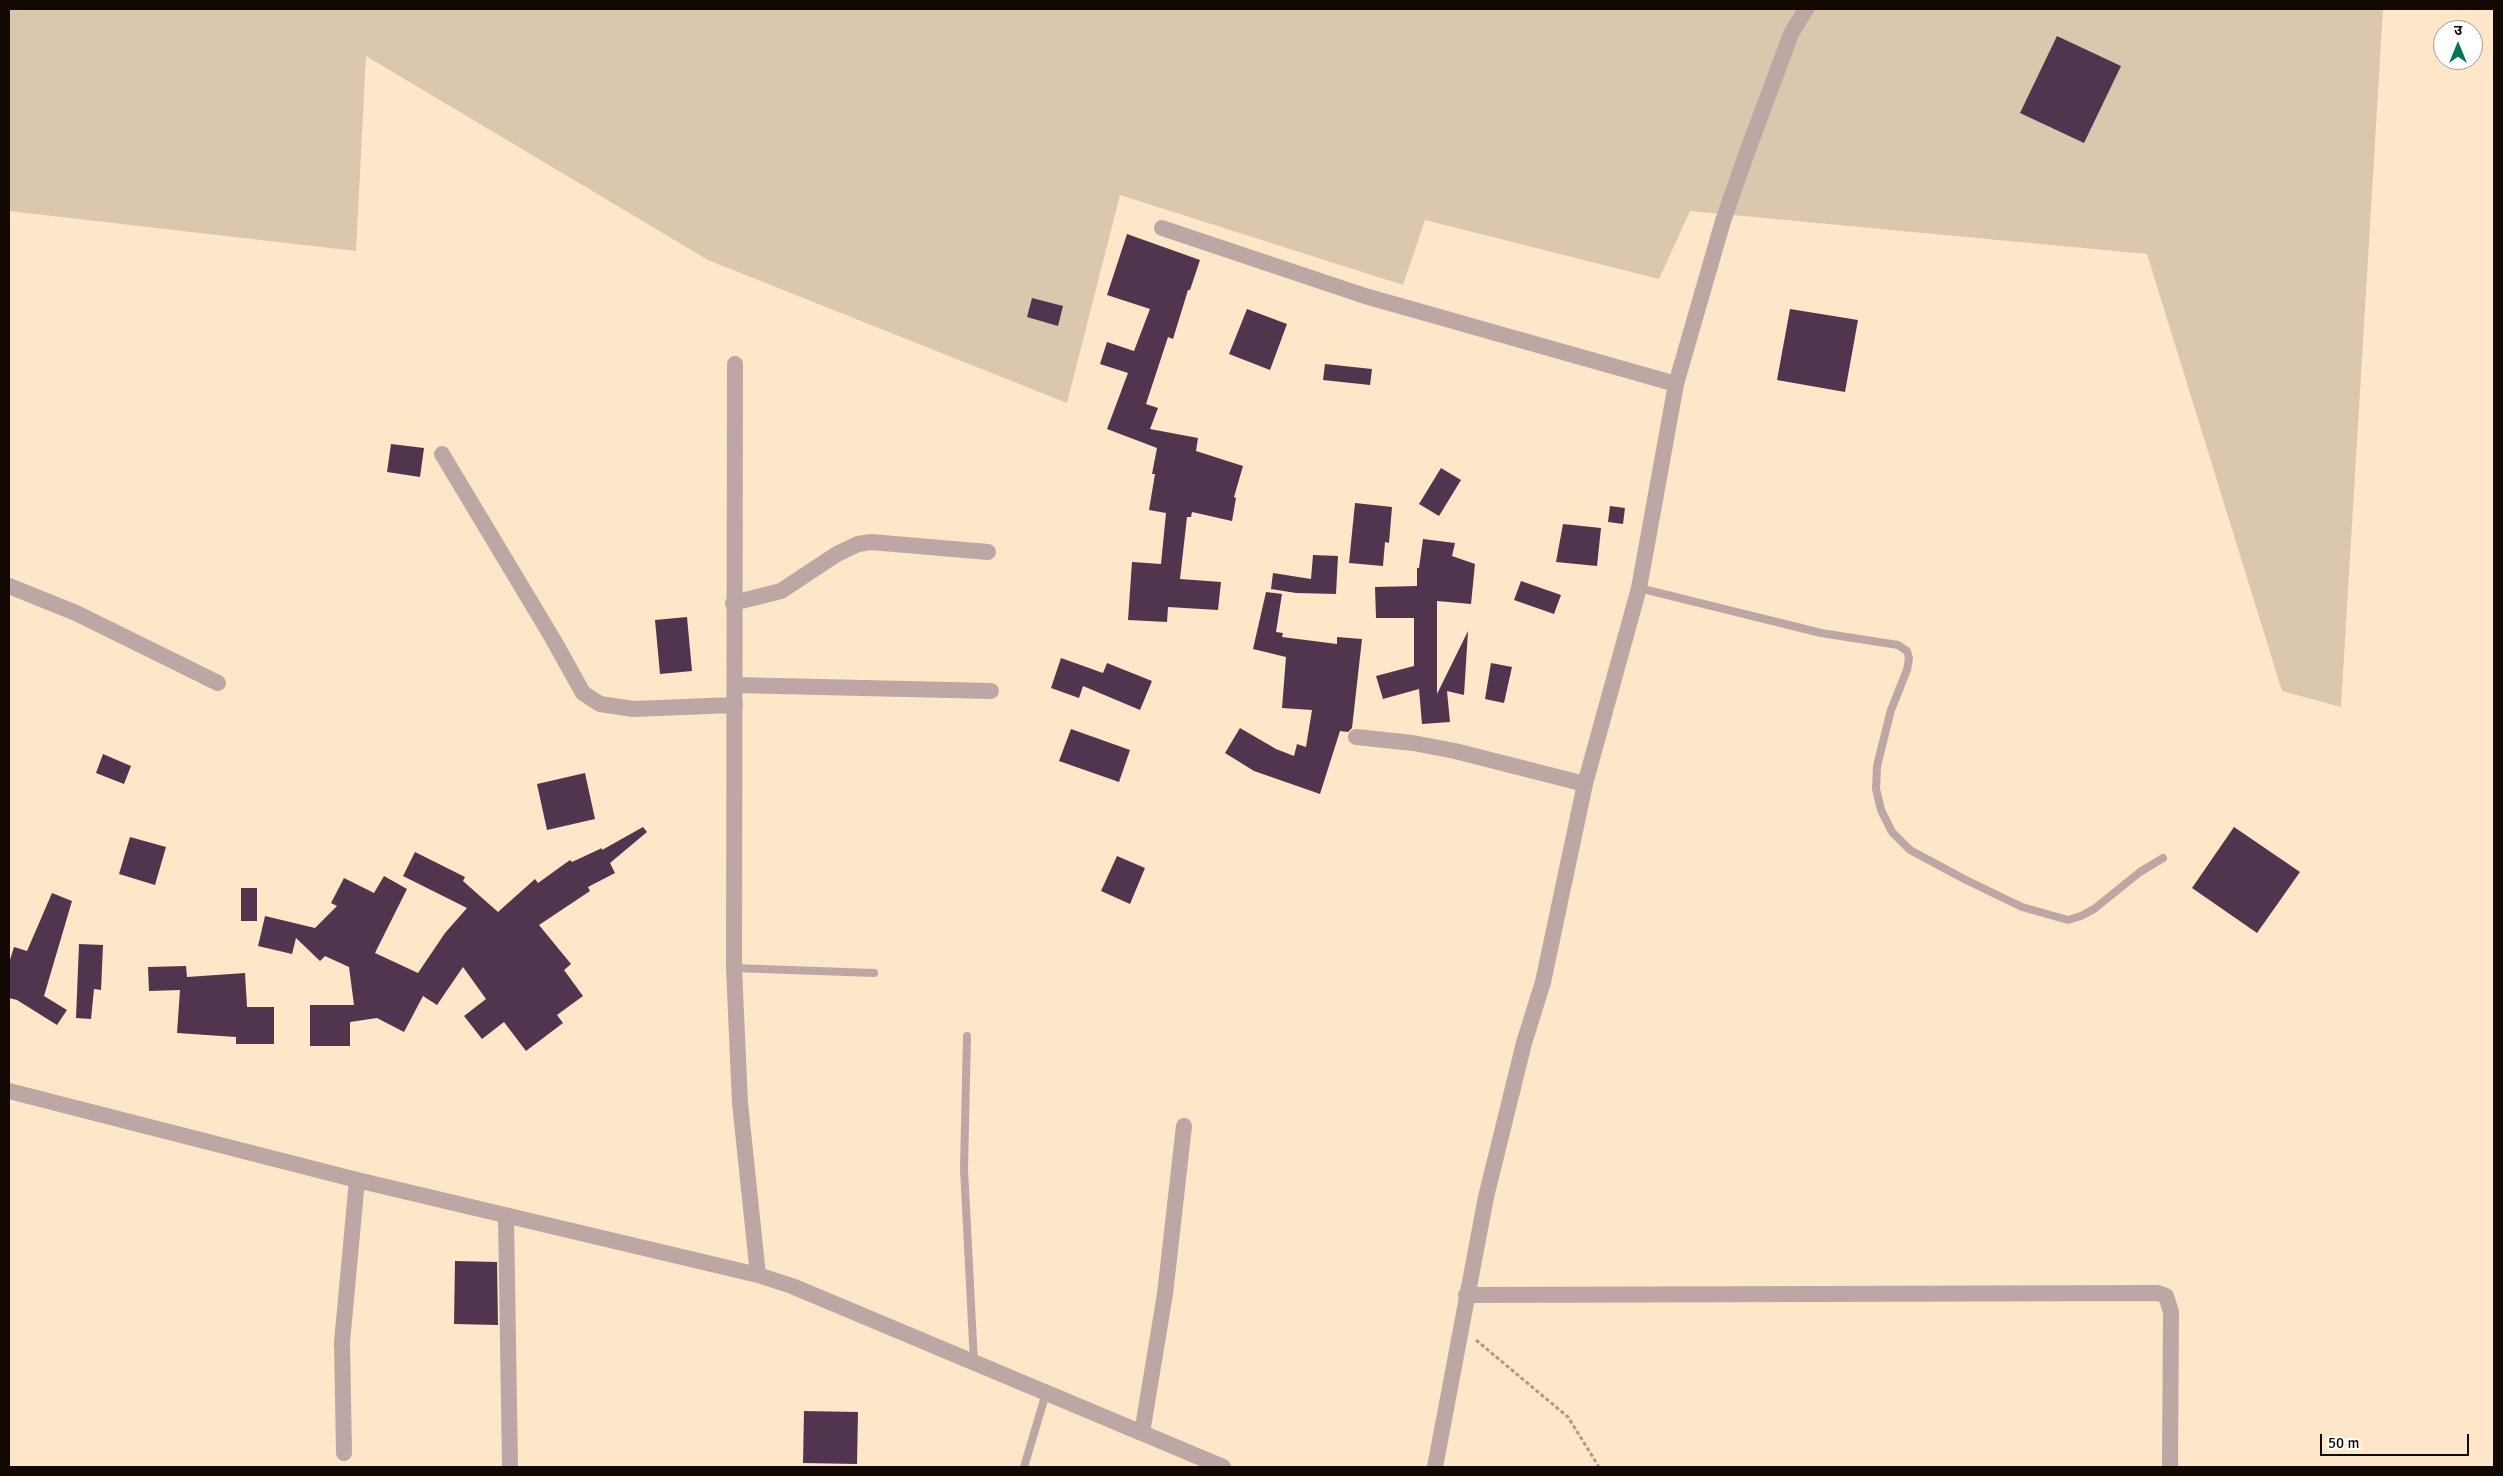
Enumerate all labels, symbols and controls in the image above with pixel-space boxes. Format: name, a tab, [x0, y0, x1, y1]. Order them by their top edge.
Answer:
north arrow	[2433, 20, 2483, 70]
text: उ	[2454, 22, 2462, 39]
scale bar	[2323, 1424, 2472, 1456]
text: 50 m	[2328, 1434, 2359, 1452]

